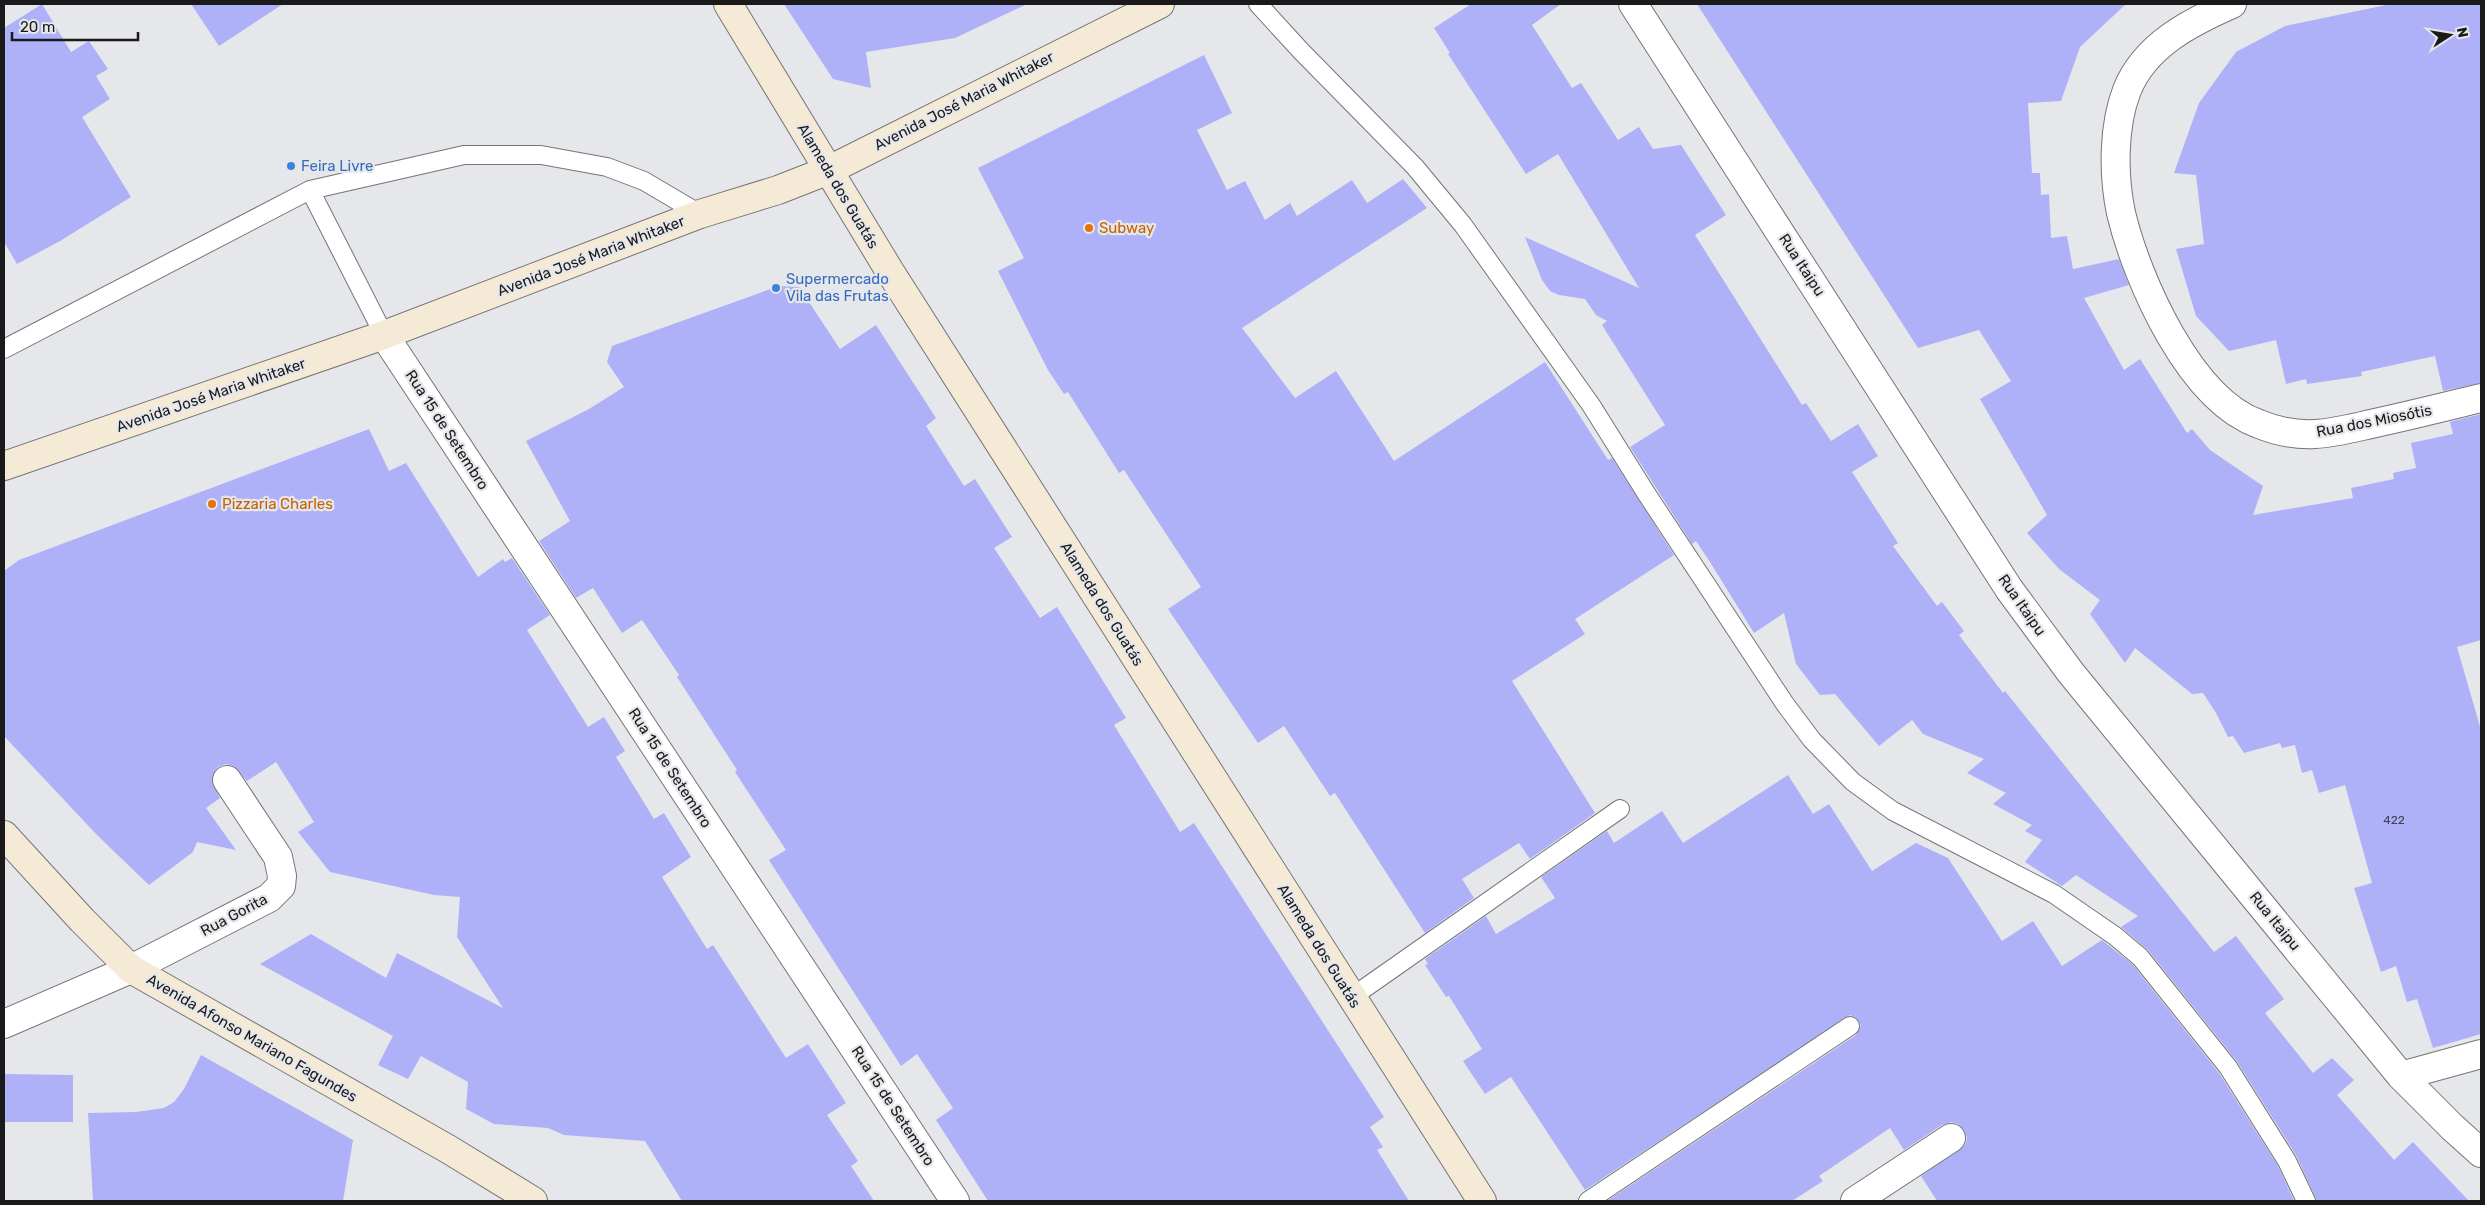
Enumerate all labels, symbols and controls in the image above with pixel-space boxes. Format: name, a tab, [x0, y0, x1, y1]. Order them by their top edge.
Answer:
scale bar	[12, 10, 139, 42]
north arrow	[2425, 10, 2475, 60]
text: 20 m	[20, 18, 55, 36]
text: N	[2453, 26, 2472, 39]
street label: Avenida José Maria Whitaker	[871, 48, 1057, 154]
street label: Alameda dos Guatás	[794, 120, 883, 252]
place label: Feira Livre	[301, 157, 374, 175]
marker: Feira Livre	[285, 160, 297, 172]
street label: Avenida José Maria Whitaker	[495, 212, 687, 300]
place label: Subway	[1099, 219, 1154, 237]
marker: Subway	[1083, 222, 1095, 234]
street label: Rua Itaipu	[1775, 230, 1829, 300]
place label: Supermercado Vila das Frutas	[786, 270, 889, 305]
marker: Supermercado Vila das Frutas	[770, 282, 782, 294]
street label: Avenida José Maria Whitaker	[114, 354, 308, 436]
street label: Rua 15 de Setembro	[402, 367, 492, 493]
street label: Rua dos Miosótis	[2315, 401, 2434, 441]
place label: Pizzaria Charles	[222, 495, 333, 513]
marker: Pizzaria Charles	[206, 498, 218, 510]
street label: Alameda dos Guatás	[1057, 539, 1148, 670]
street label: Rua Itaipu	[1994, 571, 2050, 639]
street label: Rua 15 de Setembro	[625, 705, 715, 831]
house number: 422	[2383, 813, 2405, 827]
street label: Alameda dos Guatás	[1274, 881, 1365, 1012]
street label: Rua Itaipu	[2246, 888, 2304, 954]
street label: Rua Gorita	[197, 890, 271, 940]
street label: Avenida Afonso Mariano Fagundes	[144, 970, 361, 1106]
street label: Rua 15 de Setembro	[848, 1043, 938, 1169]

